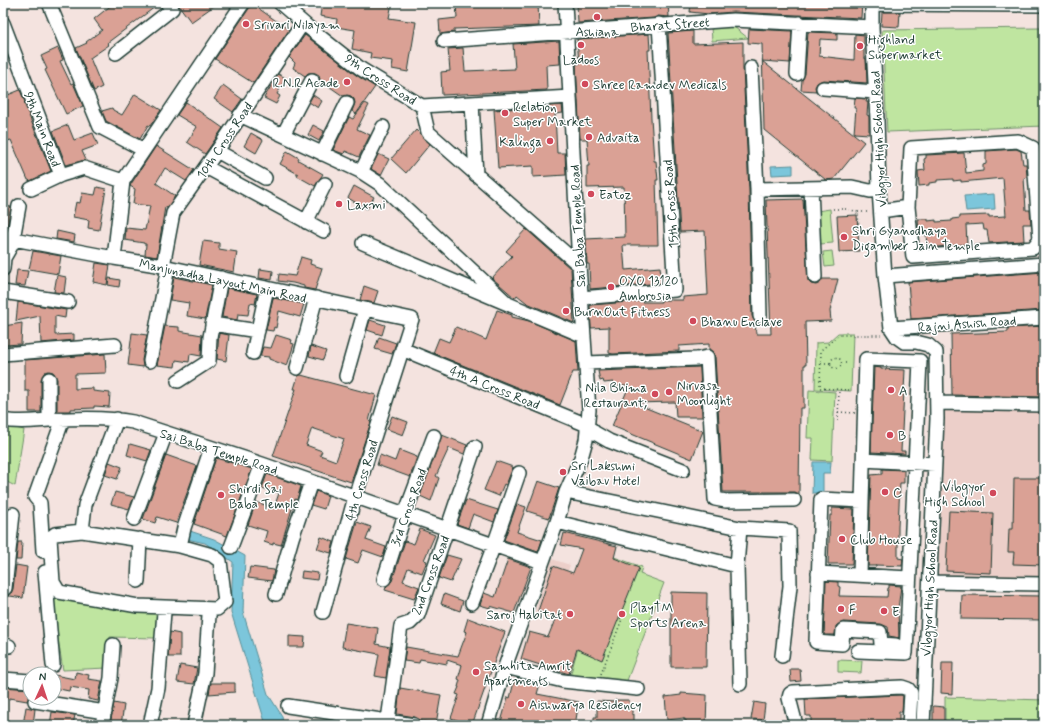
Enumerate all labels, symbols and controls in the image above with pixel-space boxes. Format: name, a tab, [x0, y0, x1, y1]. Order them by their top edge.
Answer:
marker: Ashiana	[592, 12, 602, 22]
street label: Bharat Street	[630, 14, 710, 37]
place label: Srivari Nilayam	[254, 17, 340, 34]
marker: Srivari Nilayam	[241, 19, 251, 29]
place label: Ashiana	[576, 24, 619, 41]
place label: Highland Supermarket	[868, 32, 943, 64]
marker: Ladoos	[576, 40, 586, 50]
marker: Highland Supermarket	[855, 41, 865, 51]
street label: 9th Cross Road	[341, 51, 419, 110]
place label: Ladoos	[563, 52, 599, 69]
street label: Vibgyor High School Road	[867, 70, 893, 208]
place label: R.N.R Acade	[273, 75, 339, 92]
marker: R.N.R Acade	[342, 77, 352, 87]
place label: Shree Ramdev Medicals	[593, 77, 727, 94]
marker: Shree Ramdev Medicals	[580, 79, 590, 89]
street label: 9th Main Road	[19, 89, 64, 170]
street label: 10th Cross Road	[193, 99, 257, 183]
place label: Relation Super Market	[513, 99, 592, 131]
marker: Relation Super Market	[500, 108, 510, 118]
place label: Advaita	[597, 130, 640, 147]
marker: Advaita	[584, 132, 594, 142]
place label: Kalinga	[499, 134, 542, 153]
marker: Kalinga	[545, 136, 555, 146]
street label: 15th Cross Road	[660, 159, 683, 249]
street label: Sai Baba Temple Road	[567, 164, 590, 288]
place label: Eatoz	[599, 187, 631, 204]
marker: Eatoz	[586, 189, 596, 199]
place label: Laxmi	[347, 197, 385, 214]
marker: Laxmi	[334, 199, 344, 209]
place label: Shri Gyanodhaya Digamber Jain Temple	[852, 223, 980, 257]
marker: Shri Gyanodhaya Digamber Jain Temple	[839, 232, 849, 242]
street label: Manjunadha Layout Main Road	[137, 255, 308, 308]
place label: OYO 13120 Ambrosia	[619, 273, 678, 305]
marker: OYO 13120 Ambrosia	[606, 282, 616, 292]
place label: BurnOut Fitness	[574, 304, 670, 321]
marker: BurnOut Fitness	[561, 306, 571, 316]
street label: Rajni Ashish Road	[917, 313, 1017, 336]
place label: Bhanu Enclave	[701, 314, 782, 331]
marker: Bhanu Enclave	[688, 316, 698, 326]
street label: 4th A Cross Road	[447, 363, 542, 414]
place label: Nirvasa Moonlight	[677, 378, 732, 410]
place label: Nila Bhima Restaurant;	[584, 380, 647, 412]
place label: A	[899, 383, 908, 400]
marker: A	[886, 385, 896, 395]
marker: Nirvasa Moonlight	[664, 387, 674, 397]
marker: Nila Bhima Restaurant;	[650, 389, 660, 399]
street label: Sai Baba Temple Road	[157, 425, 280, 479]
place label: B	[898, 428, 906, 445]
marker: B	[885, 430, 895, 440]
street label: 4th Cross Road	[342, 438, 383, 523]
place label: Sri Lakshmi Vaibav Hotel	[571, 458, 640, 490]
street label: 3rd Cross Road	[387, 466, 431, 549]
marker: Sri Lakshmi Vaibav Hotel	[558, 467, 568, 477]
place label: Vibgyor High School	[924, 479, 986, 513]
place label: Shirdi Sai Baba Temple	[229, 481, 299, 513]
place label: C	[893, 485, 902, 502]
marker: C	[880, 487, 890, 497]
marker: Vibgyor High School	[988, 488, 998, 498]
marker: Shirdi Sai Baba Temple	[216, 490, 226, 500]
street label: Vibgyor High School Road	[918, 519, 944, 657]
place label: Club House	[850, 532, 912, 549]
street label: 2nd Cross Road	[408, 533, 454, 618]
marker: Club House	[837, 534, 847, 544]
place label: PlayTM Sports Arena	[630, 600, 706, 632]
place label: F	[849, 602, 856, 619]
marker: F	[836, 604, 846, 614]
place label: E	[892, 604, 900, 621]
marker: E	[879, 606, 889, 616]
place label: Saroj Habitat	[486, 607, 562, 624]
marker: Saroj Habitat	[565, 609, 575, 619]
marker: PlayTM Sports Arena	[617, 609, 627, 619]
place label: Samhita Amrit Apartments	[484, 658, 571, 691]
north arrow	[22, 666, 62, 706]
marker: Samhita Amrit Apartments	[471, 667, 481, 677]
text: N	[38, 670, 46, 684]
place label: Aishwarya Residency	[529, 697, 642, 714]
marker: Aishwarya Residency	[516, 699, 526, 709]

